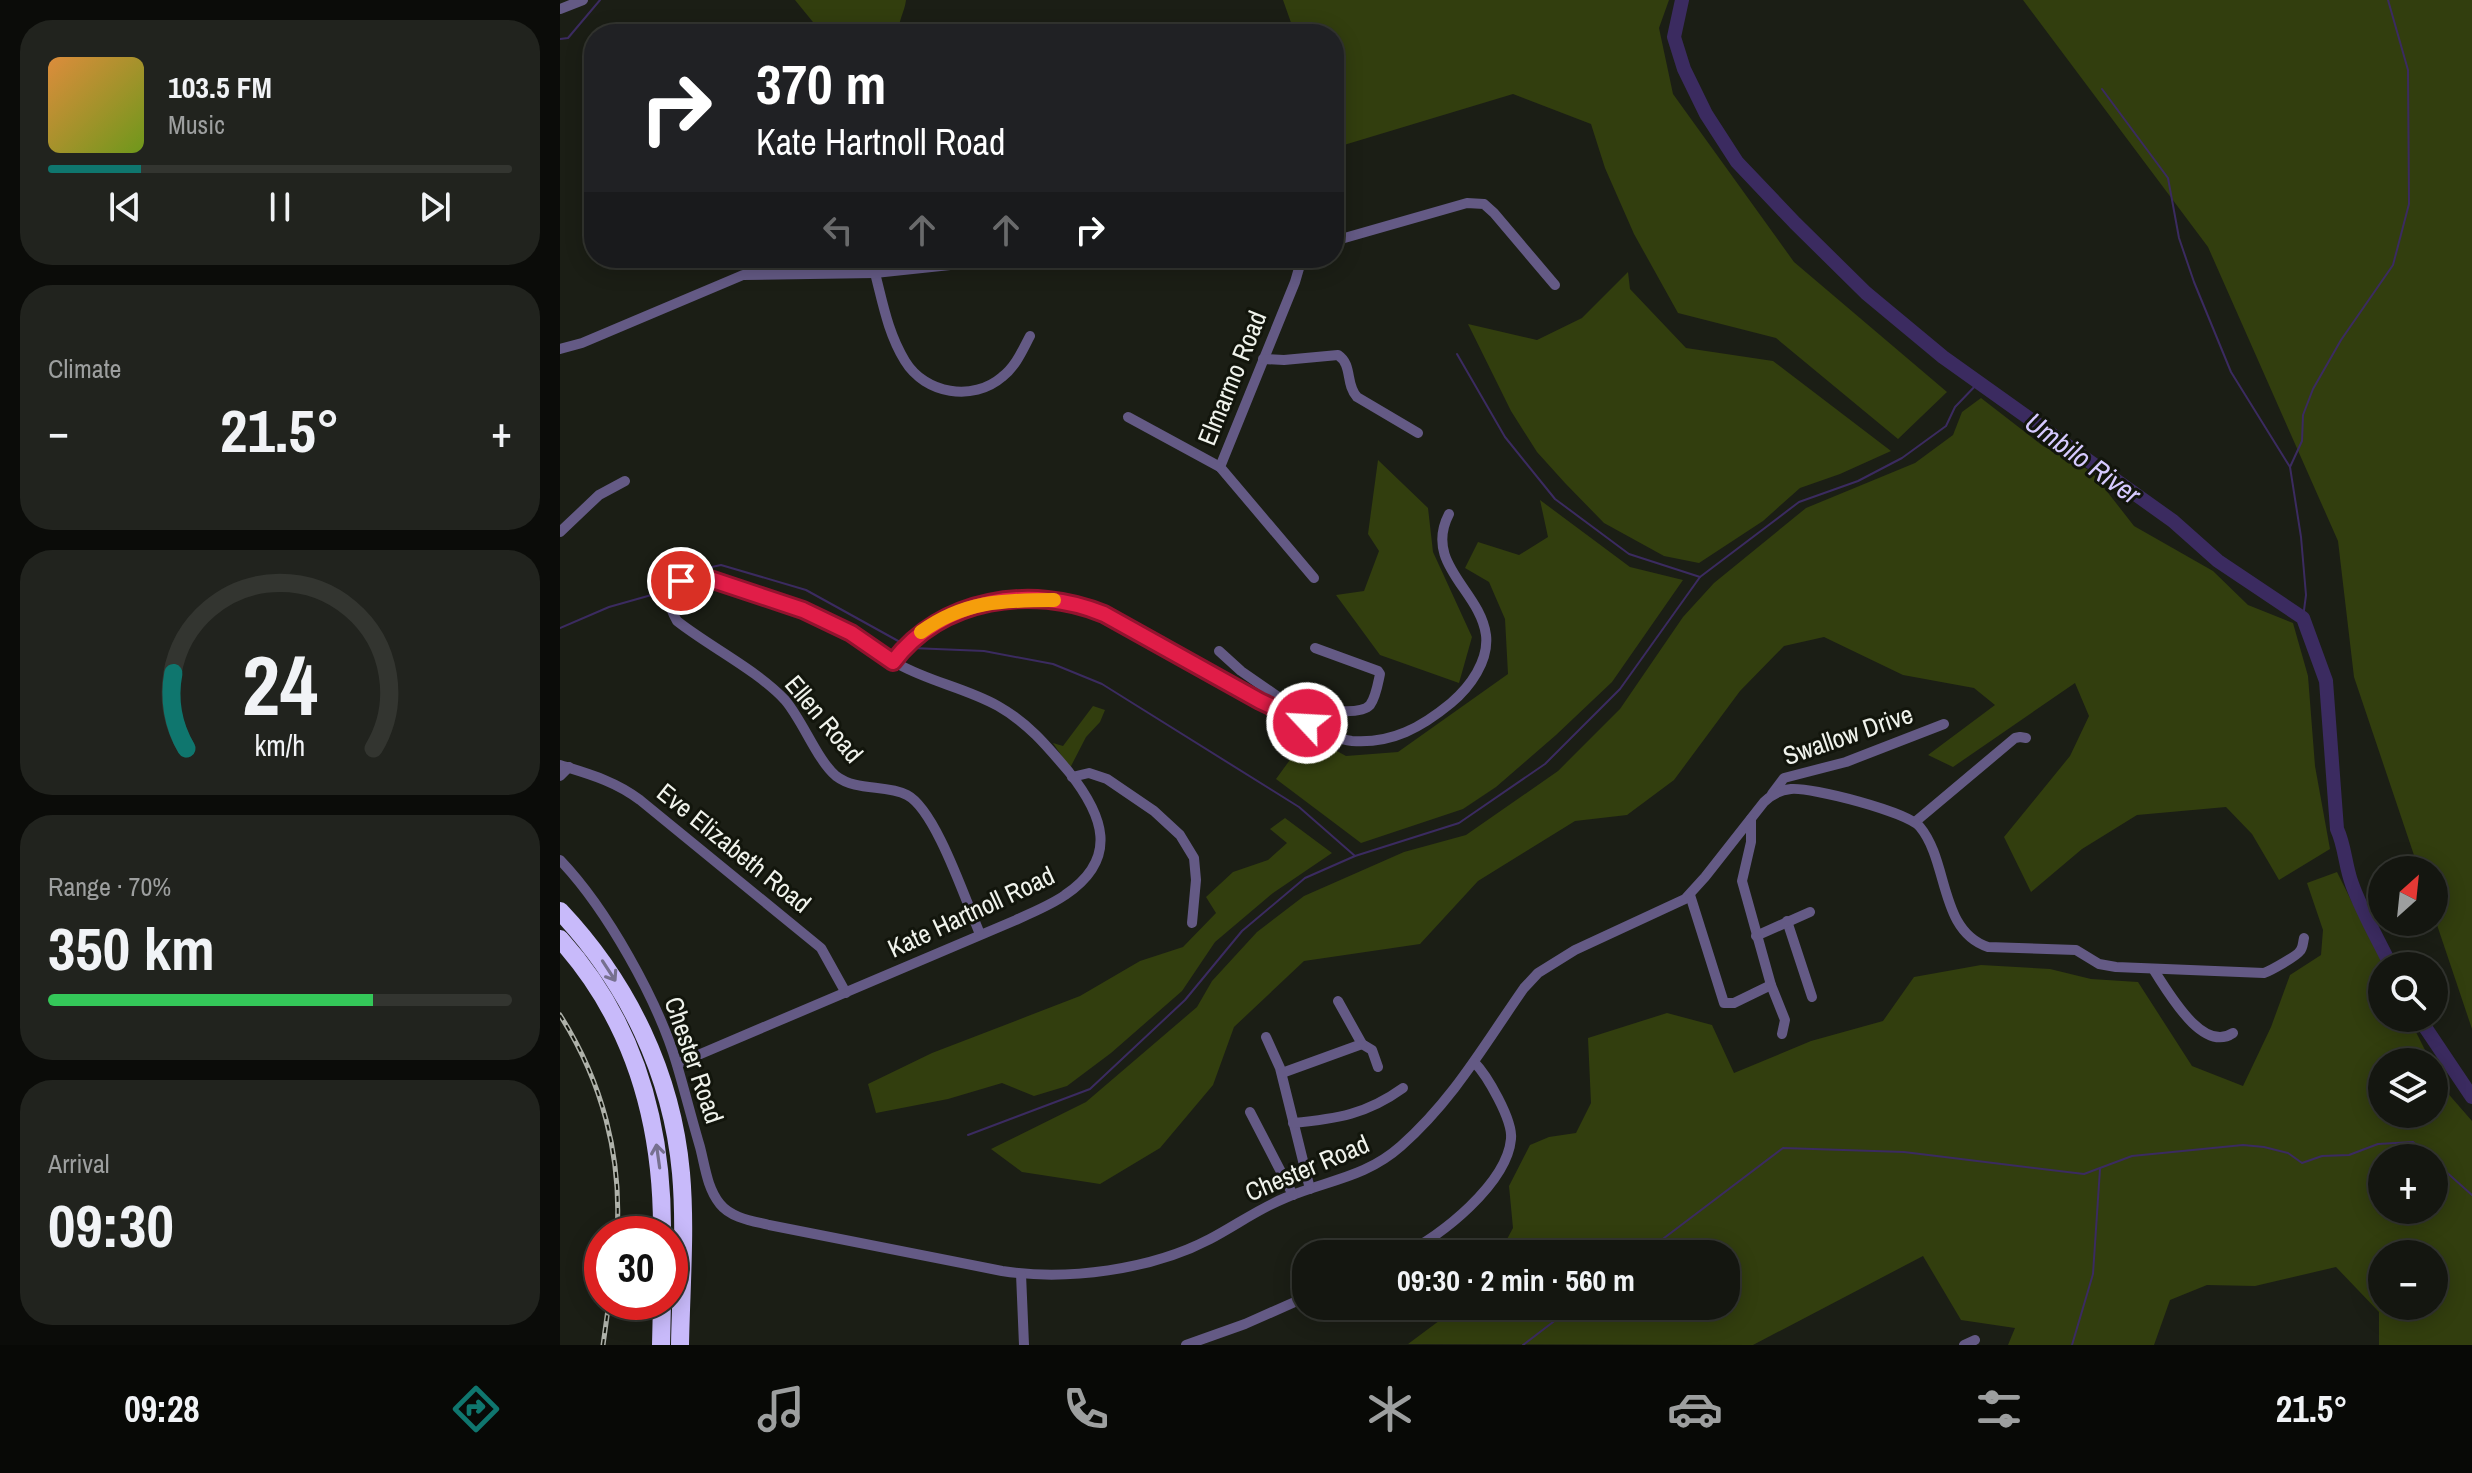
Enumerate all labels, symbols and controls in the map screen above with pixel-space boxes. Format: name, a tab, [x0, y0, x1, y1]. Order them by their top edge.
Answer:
text: 370 m	[756, 46, 886, 121]
icon: right	[624, 56, 728, 160]
text: 103.5 FM	[168, 67, 272, 107]
text: Music	[168, 107, 225, 142]
text: Kate Hartnoll Road	[756, 118, 1005, 166]
icon: previous	[103, 185, 147, 229]
icon: pause	[258, 185, 302, 229]
icon: next	[413, 185, 457, 229]
icon: left	[816, 208, 860, 252]
icon: ahead	[900, 208, 944, 252]
icon: ahead	[984, 208, 1028, 252]
icon: right	[1068, 208, 1112, 252]
street label: Elmarmo Road	[1189, 305, 1274, 450]
text: Climate	[48, 351, 121, 386]
text: 21.5°	[220, 390, 340, 471]
text: −	[48, 401, 69, 461]
text: +	[491, 401, 512, 461]
water label: Umbilo River	[2018, 403, 2149, 514]
pin	[647, 547, 715, 615]
icon: arrive	[659, 559, 703, 603]
text: 24	[242, 628, 318, 740]
street label: Ellen Road	[777, 667, 871, 770]
position arrow	[1265, 681, 1349, 765]
street label: Swallow Drive	[1778, 696, 1917, 773]
text: km/h	[255, 726, 305, 765]
street label: Eve Elizabeth Road	[650, 775, 819, 921]
north arrow	[2368, 856, 2448, 936]
map controls	[2368, 856, 2448, 1320]
street label: Kate Hartnoll Road	[882, 858, 1060, 965]
text: Range · 70%	[48, 869, 171, 904]
text: 350 km	[48, 908, 215, 989]
button: search	[2368, 952, 2448, 1032]
one-way arrow	[602, 959, 618, 982]
street label: Chester Road	[657, 992, 732, 1128]
button: layers	[2368, 1048, 2448, 1128]
street label: Chester Road	[1239, 1126, 1374, 1209]
one-way arrow	[651, 1143, 666, 1170]
button: +	[2368, 1144, 2448, 1224]
text: Arrival	[48, 1146, 110, 1181]
text: 09:30	[48, 1185, 174, 1266]
speed limit sign: 30	[584, 1216, 688, 1320]
button: −	[2368, 1240, 2448, 1320]
text: 09:30 · 2 min · 560 m	[1397, 1260, 1635, 1300]
icon: directions	[448, 1381, 504, 1437]
icon: music	[753, 1381, 809, 1437]
icon: phone	[1058, 1381, 1114, 1437]
icon: climate	[1362, 1381, 1418, 1437]
icon: car	[1667, 1381, 1723, 1437]
icon: filters	[1971, 1381, 2027, 1437]
text: 09:28	[124, 1385, 200, 1433]
text: 21.5°	[2276, 1385, 2348, 1433]

